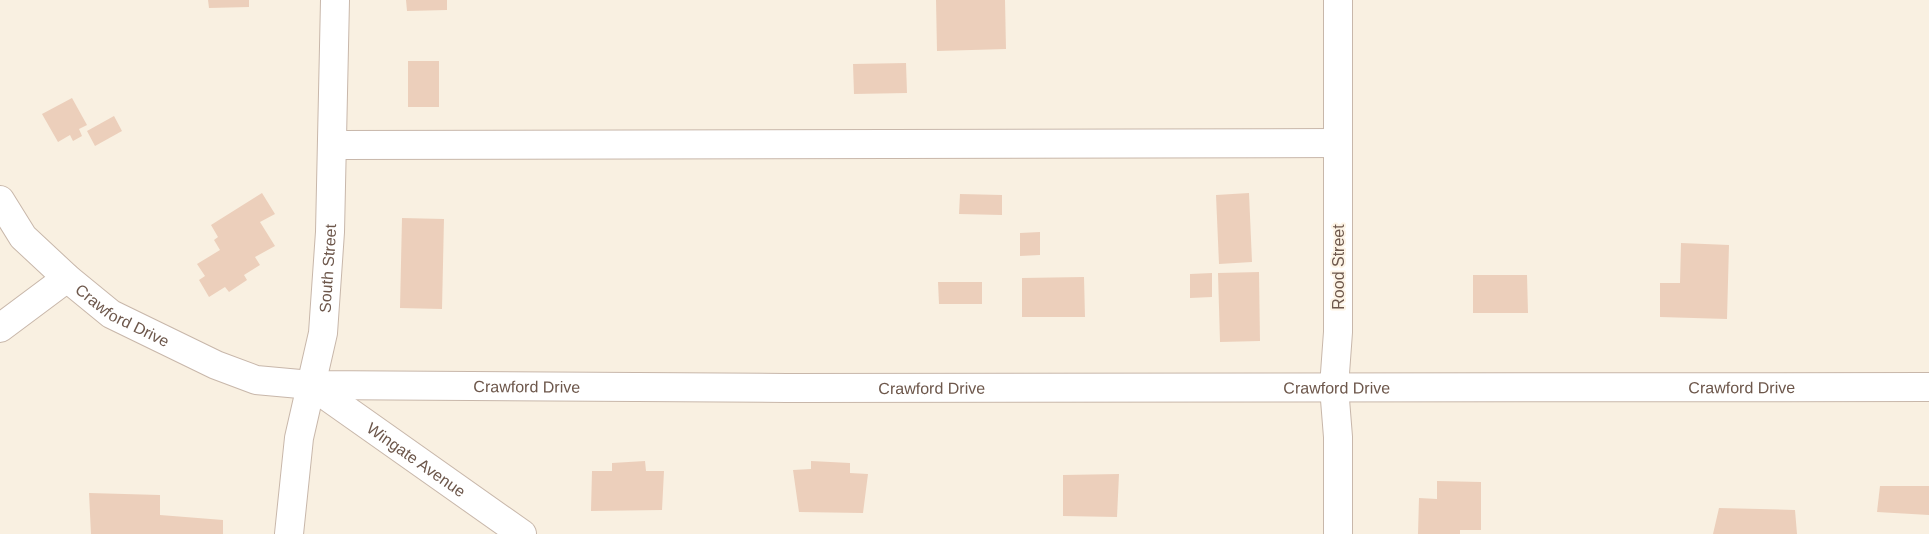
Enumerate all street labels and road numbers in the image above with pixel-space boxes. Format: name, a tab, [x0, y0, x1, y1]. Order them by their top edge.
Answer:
street label: South Street	[316, 223, 339, 313]
street label: Rood Street	[1330, 224, 1347, 310]
street label: Crawford Drive	[72, 281, 172, 350]
street label: Crawford Drive	[473, 378, 580, 396]
street label: Crawford Drive	[1283, 379, 1390, 397]
street label: Crawford Drive	[1688, 379, 1795, 396]
street label: Crawford Drive	[878, 380, 985, 397]
street label: Wingate Avenue	[364, 419, 469, 500]

